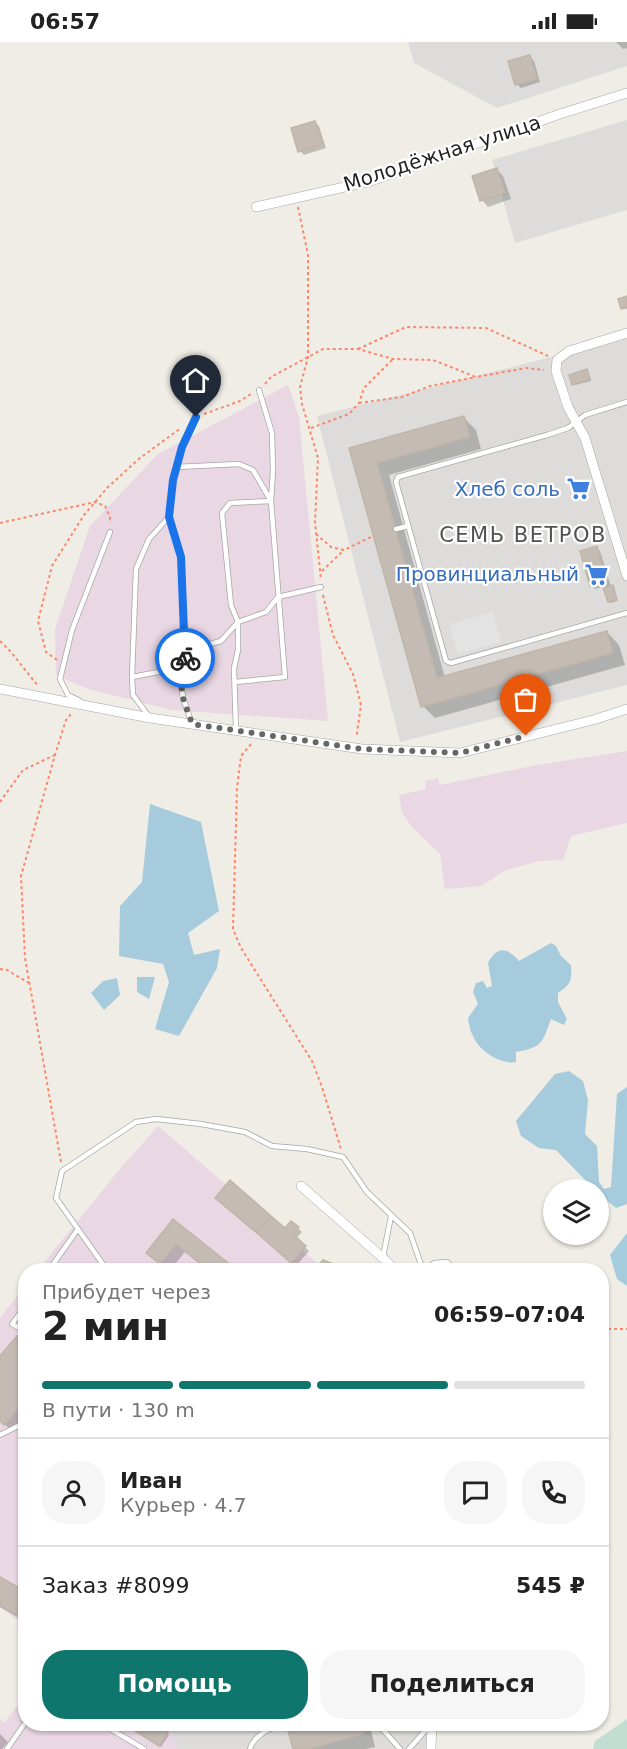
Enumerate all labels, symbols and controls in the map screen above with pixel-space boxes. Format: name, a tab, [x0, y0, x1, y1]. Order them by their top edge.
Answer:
text: 06:57	[30, 9, 100, 34]
street label: Молодёжная улица	[340, 110, 544, 196]
pin	[170, 355, 221, 417]
icon: home	[179, 364, 212, 397]
supermarket icon: Хлеб соль	[565, 476, 591, 502]
place label: Хлеб соль	[455, 477, 560, 501]
district label: СЕМЬ ВЕТРОВ	[439, 523, 607, 547]
supermarket icon: Провинциальный	[584, 561, 610, 587]
place label: Провинциальный	[396, 562, 579, 586]
courier	[155, 628, 215, 688]
icon: bike	[169, 642, 202, 675]
pin	[500, 674, 551, 736]
icon: bag	[509, 683, 542, 716]
map controls	[543, 1179, 609, 1245]
button: layers	[543, 1179, 609, 1245]
text: Прибудет через	[42, 1280, 211, 1304]
text: 06:59–07:04	[434, 1302, 585, 1327]
text: 2 мин	[42, 1304, 169, 1349]
text: В пути · 130 m	[42, 1398, 195, 1422]
button: person	[42, 1461, 105, 1524]
button: chat	[444, 1461, 507, 1524]
button: phone	[522, 1461, 585, 1524]
text: Иван	[120, 1468, 182, 1493]
text: Курьер · 4.7	[120, 1493, 246, 1517]
text: Заказ #8099	[42, 1573, 189, 1598]
text: 545 ₽	[516, 1573, 585, 1598]
button: Помощь	[42, 1650, 308, 1719]
button: Поделиться	[320, 1650, 585, 1719]

